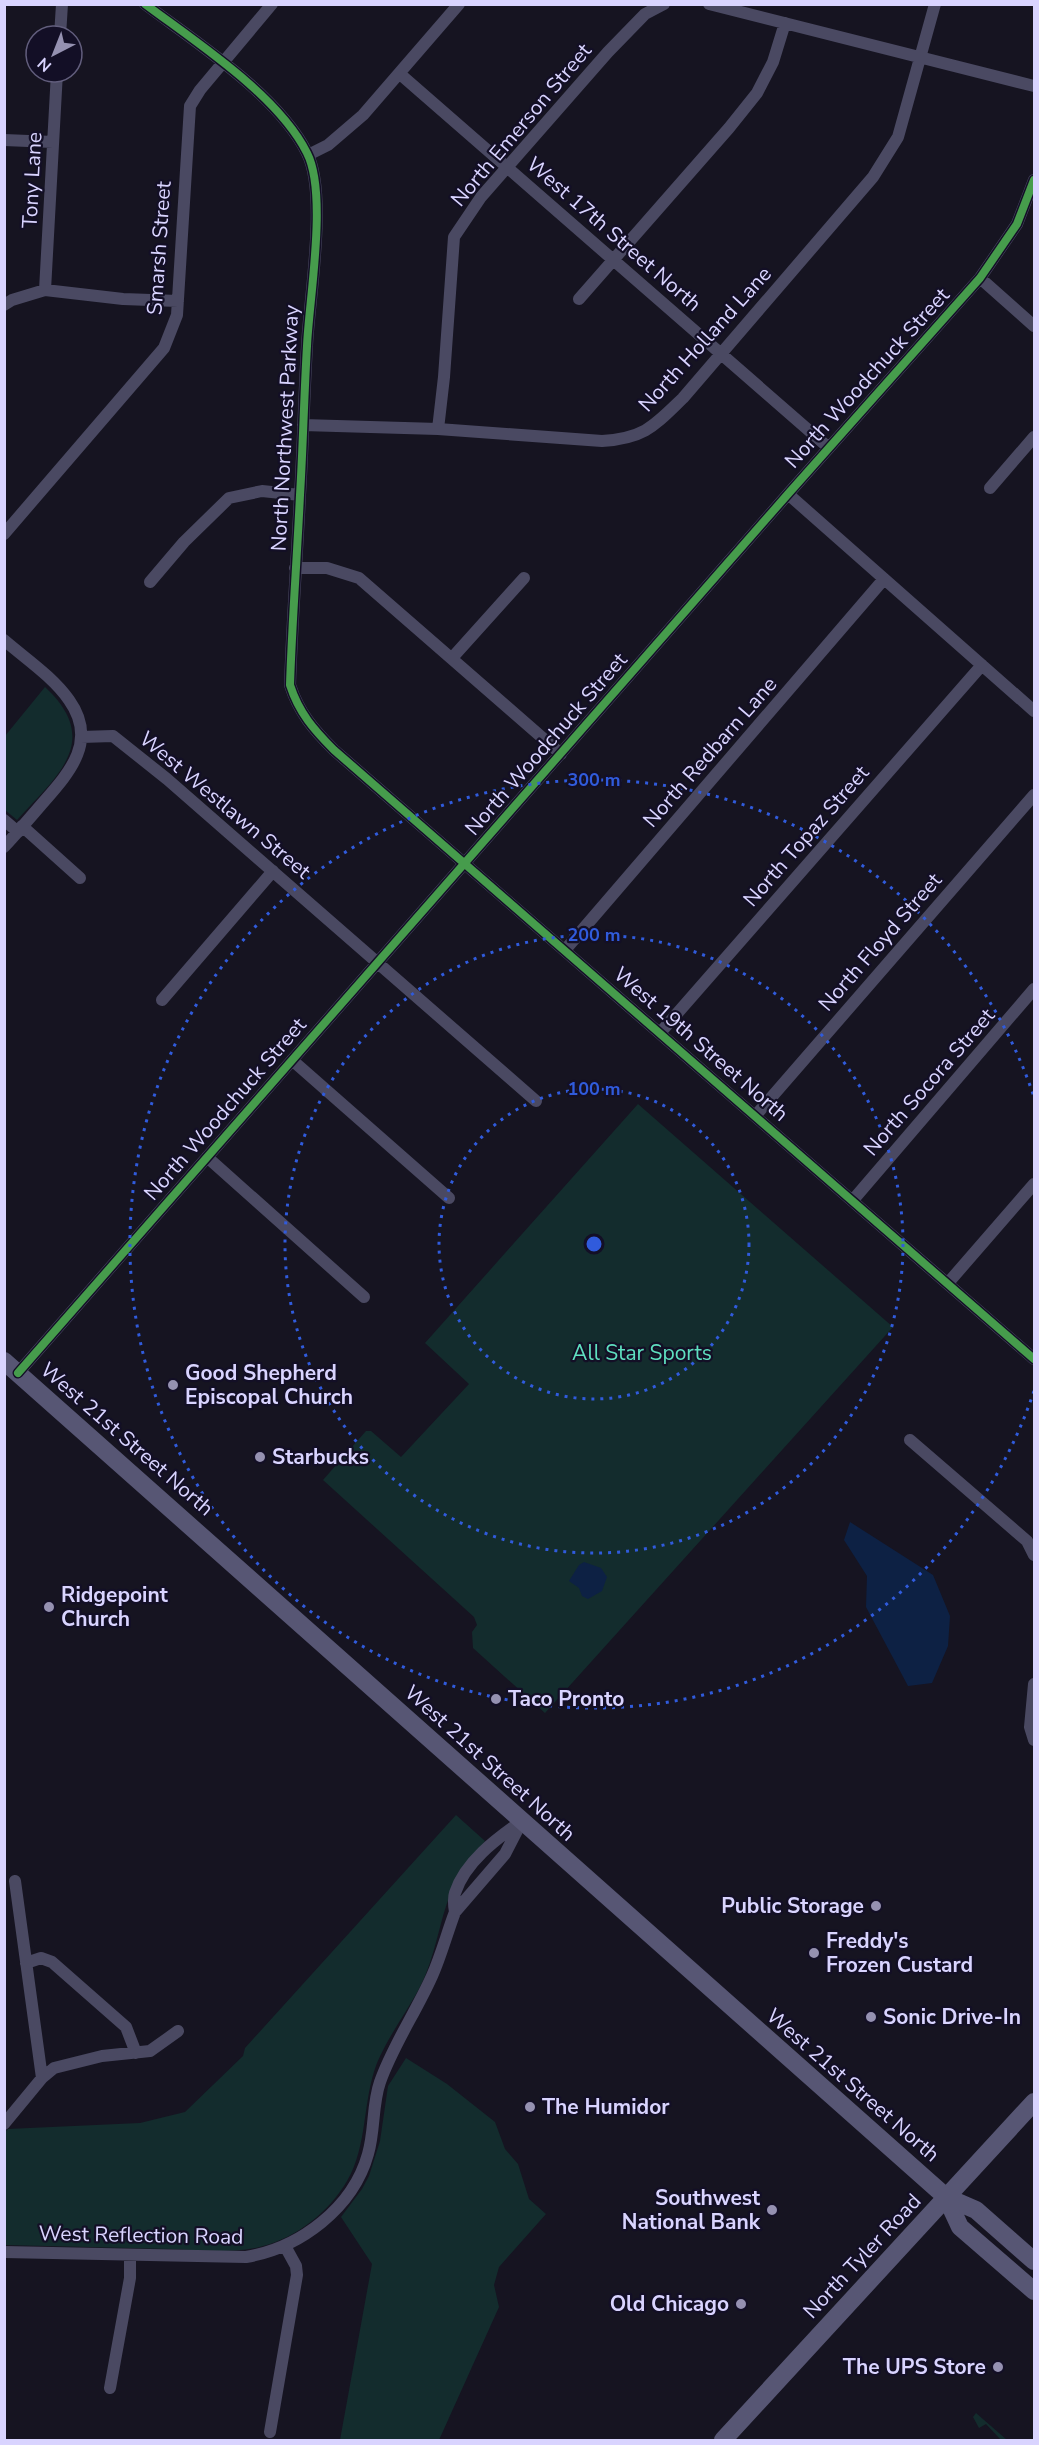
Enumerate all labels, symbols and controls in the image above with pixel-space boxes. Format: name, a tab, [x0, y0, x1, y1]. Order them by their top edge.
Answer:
north arrow	[24, 24, 84, 84]
street label: North Emerson Street	[444, 37, 598, 213]
text: N	[33, 52, 56, 77]
street label: Tony Lane	[15, 131, 49, 229]
street label: West 17th Street North	[521, 150, 707, 318]
street label: Smarsh Street	[140, 179, 178, 316]
street label: North Holland Lane	[632, 260, 778, 418]
street label: North Woodchuck Street	[778, 281, 956, 474]
street label: North Northwest Parkway	[265, 304, 305, 552]
street label: North Woodchuck Street	[459, 646, 634, 841]
street label: North Redbarn Lane	[637, 671, 783, 833]
street label: West Westlawn Street	[133, 725, 317, 885]
street label: North Topaz Street	[737, 759, 876, 913]
text: 300 m	[567, 768, 621, 792]
street label: North Floyd Street	[812, 866, 948, 1017]
text: 200 m	[567, 923, 621, 947]
street label: West 19th Street North	[608, 960, 794, 1128]
street label: North Socora Street	[857, 1002, 1001, 1162]
street label: North Woodchuck Street	[138, 1011, 313, 1206]
text: 100 m	[567, 1077, 621, 1101]
centre of rings	[584, 1234, 604, 1254]
park label: All Star Sports	[572, 1339, 712, 1367]
street label: West 21st Street North	[34, 1356, 220, 1522]
place label: Good Shepherd Episcopal Church	[185, 1359, 353, 1411]
marker: Good Shepherd Episcopal Church	[166, 1378, 180, 1392]
place label: Starbucks	[272, 1443, 369, 1471]
marker: Starbucks	[253, 1450, 267, 1464]
place label: Ridgepoint Church	[61, 1581, 169, 1633]
marker: Ridgepoint Church	[42, 1600, 56, 1614]
street label: West 21st Street North	[399, 1679, 581, 1847]
place label: Taco Pronto	[508, 1685, 624, 1713]
marker: Taco Pronto	[489, 1692, 503, 1706]
place label: Public Storage	[721, 1892, 864, 1920]
marker: Public Storage	[869, 1899, 883, 1913]
place label: Freddy's Frozen Custard	[826, 1927, 973, 1979]
marker: Freddy's Frozen Custard	[807, 1946, 821, 1960]
street label: West 21st Street North	[760, 2002, 946, 2168]
place label: Sonic Drive-In	[883, 2003, 1021, 2031]
marker: Sonic Drive-In	[864, 2010, 878, 2024]
place label: The Humidor	[542, 2093, 670, 2121]
marker: The Humidor	[523, 2100, 537, 2114]
place label: Southwest National Bank	[622, 2184, 761, 2236]
street label: North Tyler Road	[797, 2188, 927, 2324]
marker: Southwest National Bank	[765, 2203, 779, 2217]
street label: West Reflection Road	[38, 2219, 244, 2251]
place label: Old Chicago	[610, 2290, 729, 2318]
marker: Old Chicago	[734, 2297, 748, 2311]
place label: The UPS Store	[843, 2353, 986, 2381]
marker: The UPS Store	[991, 2360, 1005, 2374]

